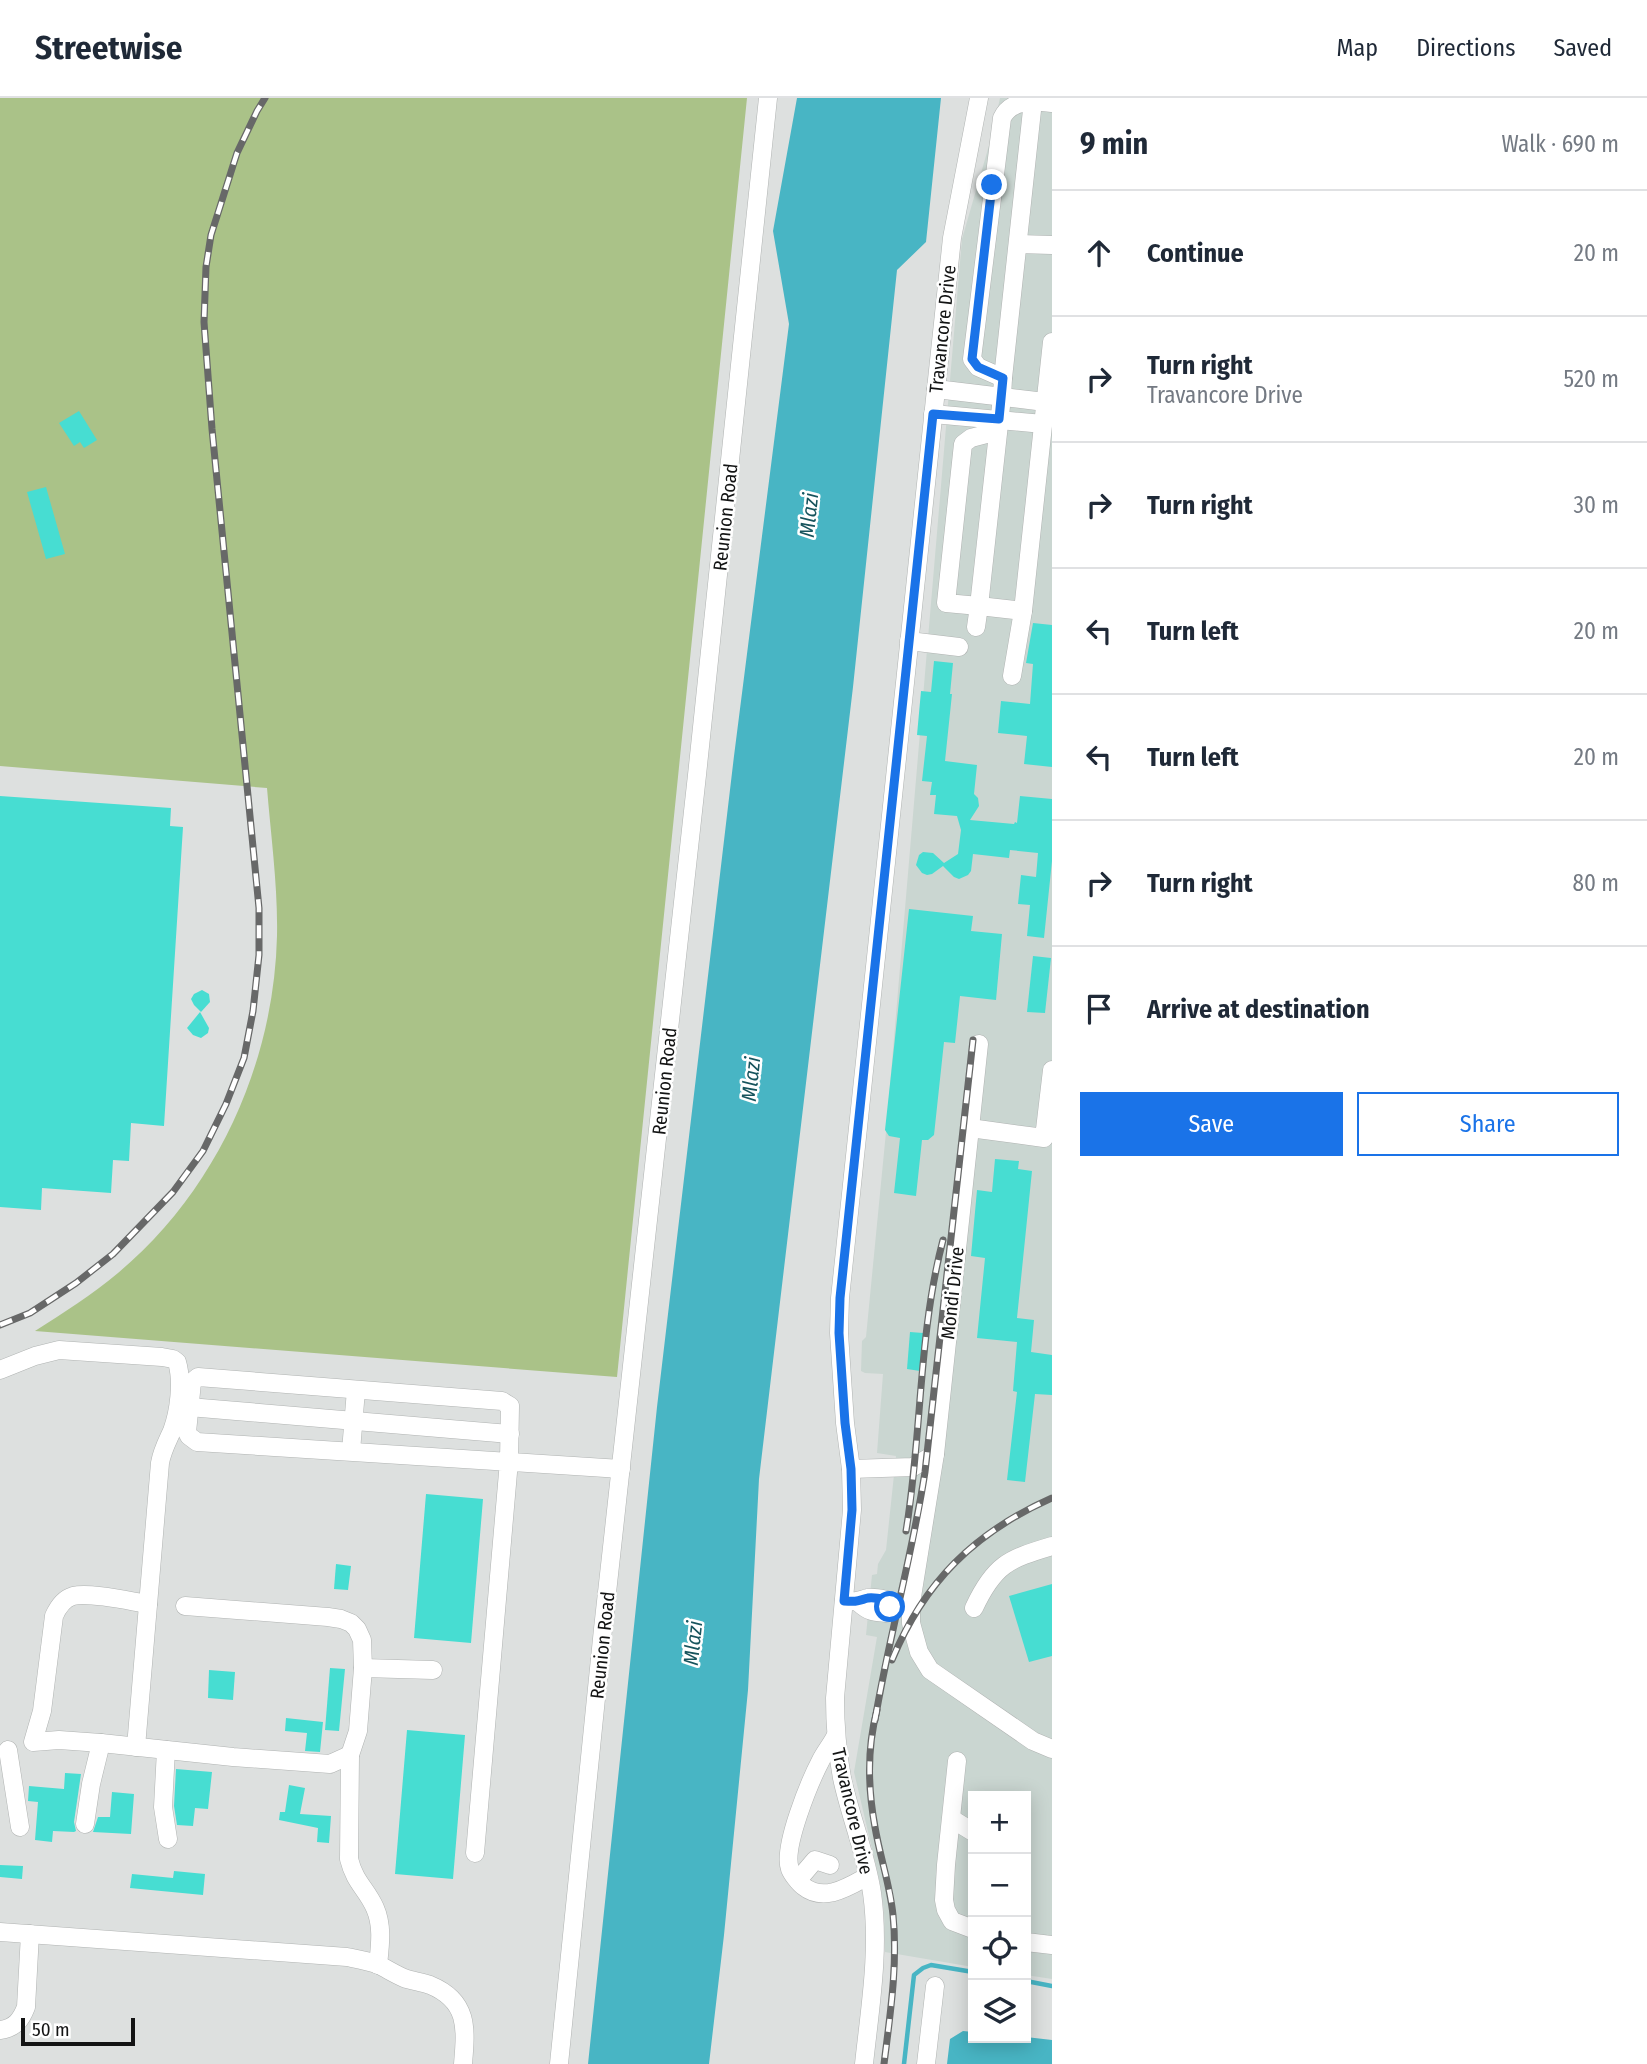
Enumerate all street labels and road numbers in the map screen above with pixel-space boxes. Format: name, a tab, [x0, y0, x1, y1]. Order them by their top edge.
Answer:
street label: Travancore Drive	[924, 264, 961, 394]
street label: Reunion Road	[708, 462, 743, 572]
street label: Reunion Road	[647, 1026, 682, 1136]
street label: Mondi Drive	[936, 1246, 969, 1341]
street label: Reunion Road	[585, 1590, 620, 1700]
street label: Travancore Drive	[827, 1746, 878, 1876]

